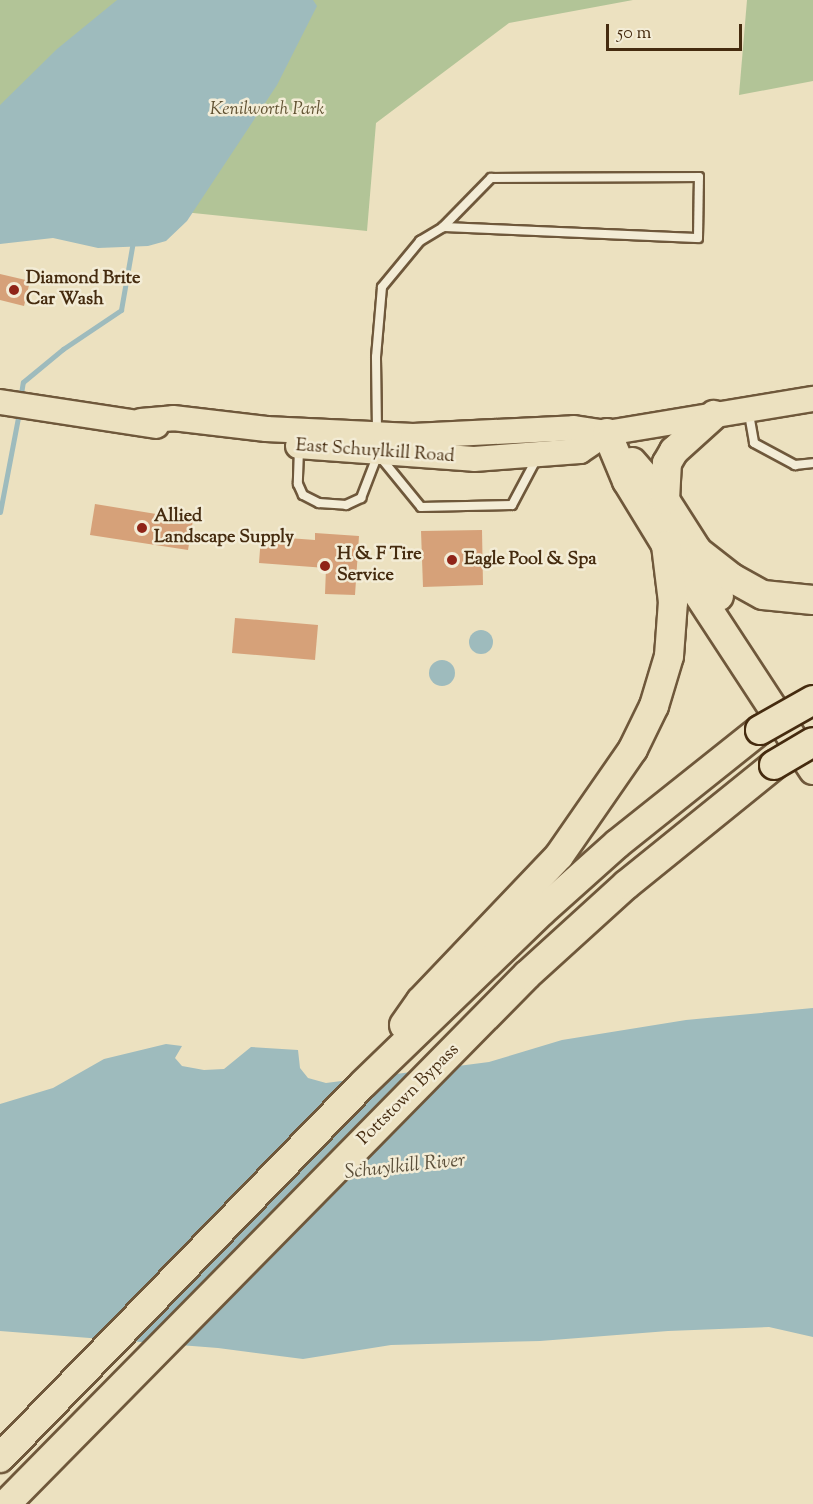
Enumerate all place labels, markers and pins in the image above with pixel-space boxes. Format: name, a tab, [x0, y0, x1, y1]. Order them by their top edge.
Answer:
place label: Diamond Brite Car Wash	[26, 269, 140, 312]
marker: Diamond Brite Car Wash	[7, 283, 21, 297]
place label: Allied Landscape Supply	[154, 507, 294, 550]
marker: Allied Landscape Supply	[135, 521, 149, 535]
place label: H & F Tire Service	[337, 545, 422, 588]
place label: Eagle Pool & Spa	[464, 549, 596, 571]
marker: Eagle Pool & Spa	[445, 553, 459, 567]
marker: H & F Tire Service	[318, 559, 332, 573]

